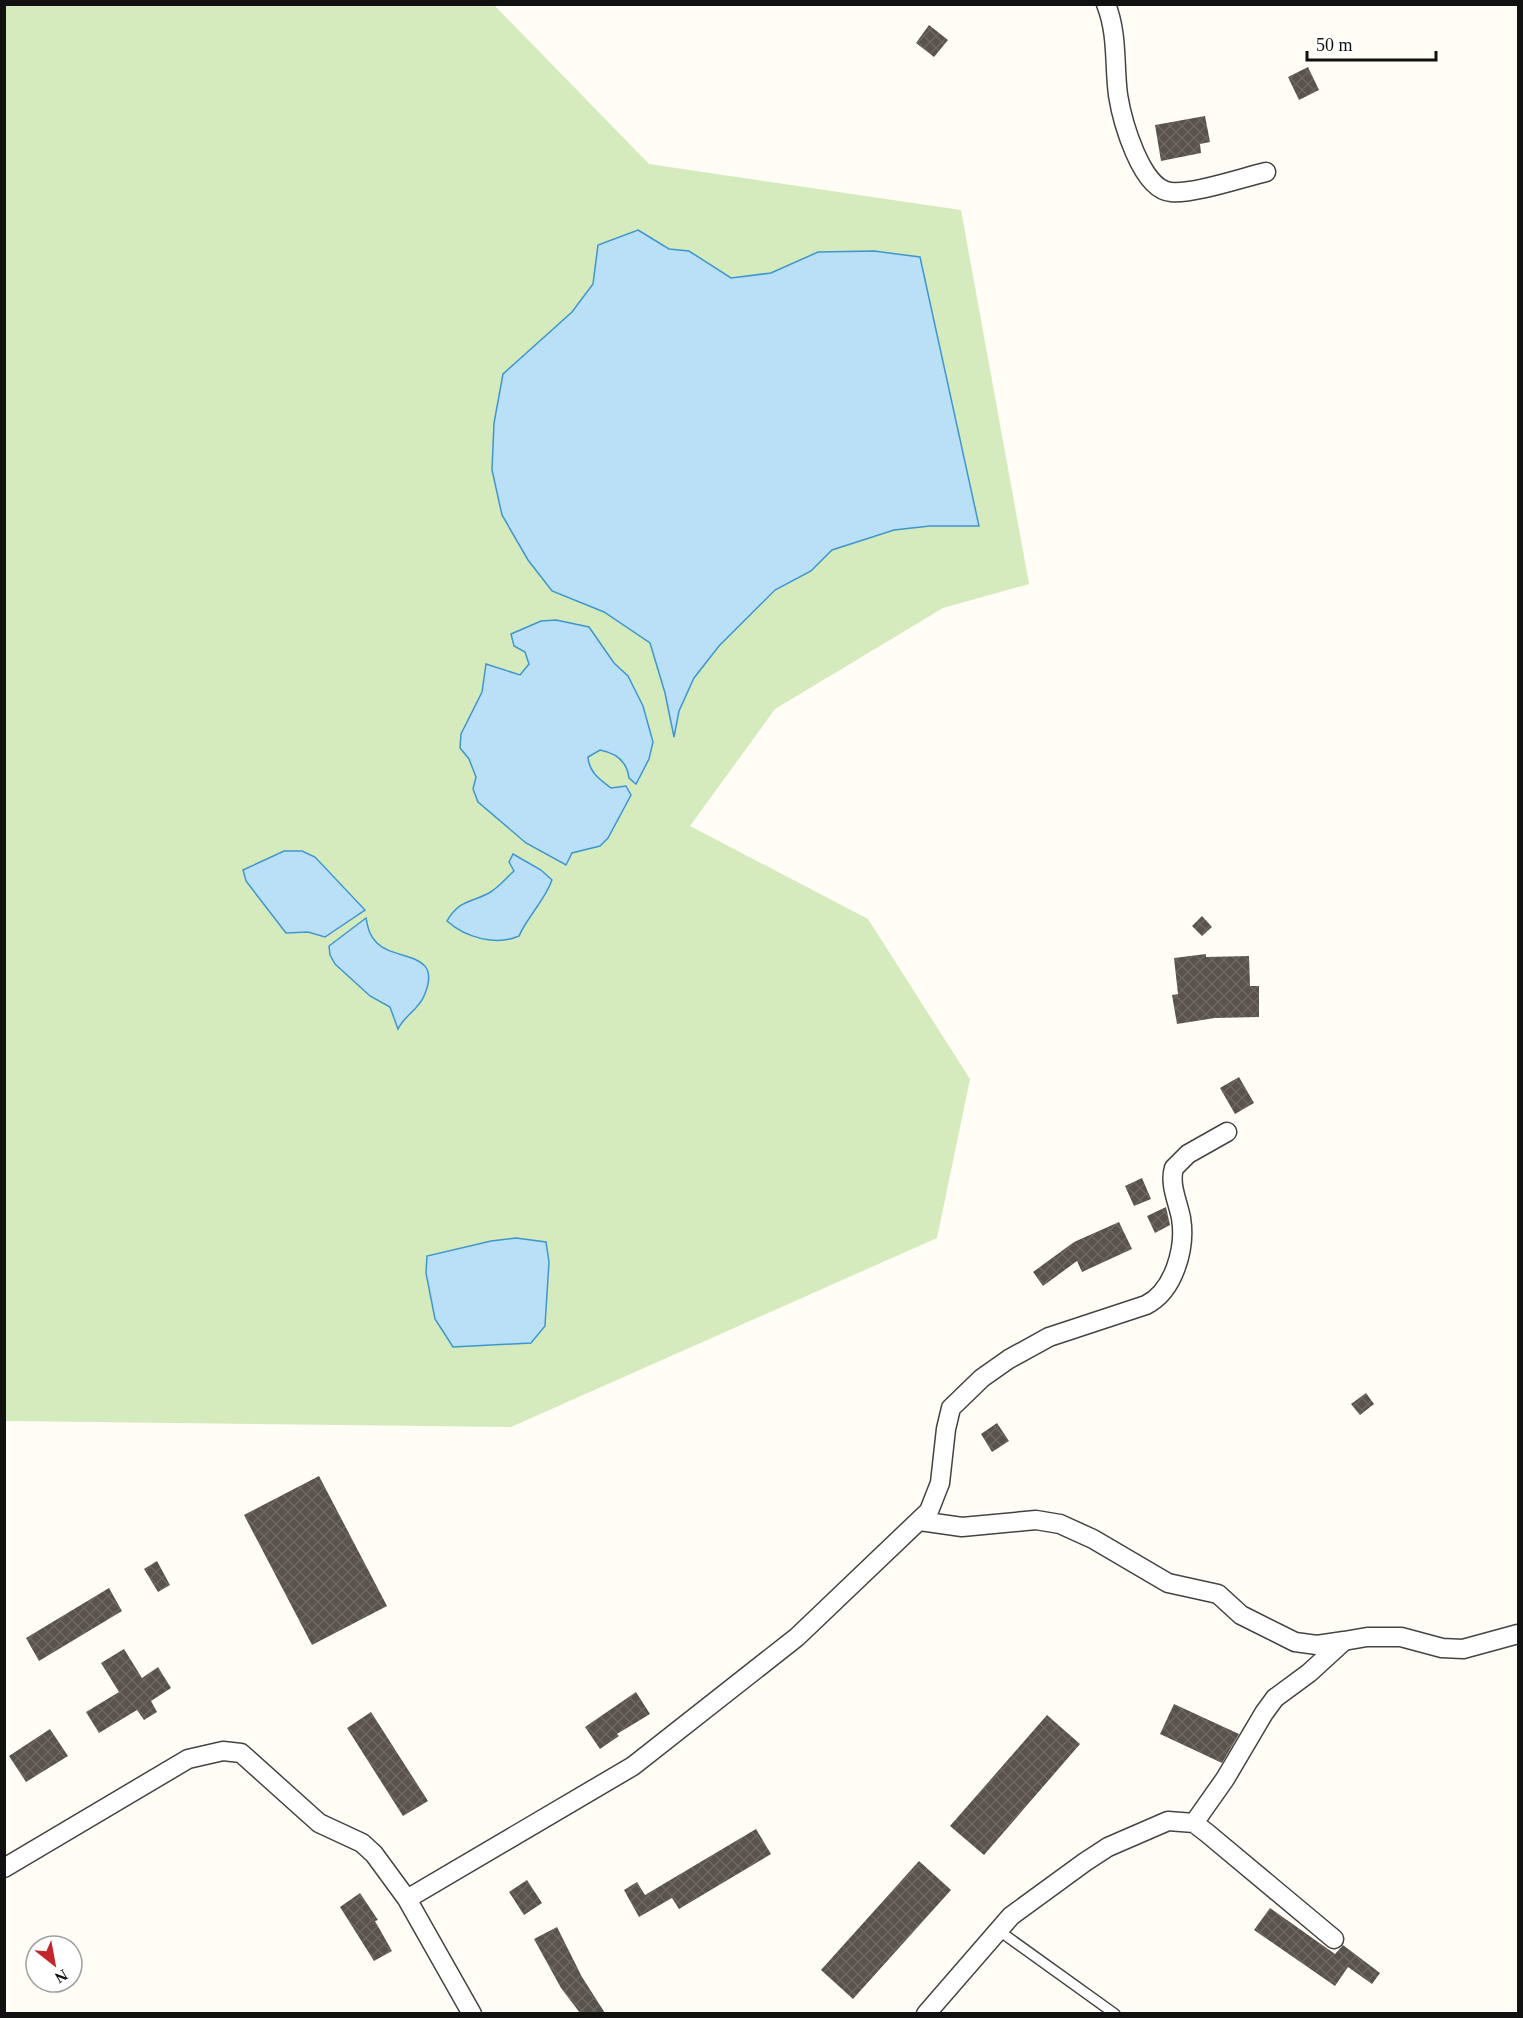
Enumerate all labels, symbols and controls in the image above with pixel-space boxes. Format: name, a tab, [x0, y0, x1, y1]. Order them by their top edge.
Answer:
scale bar	[1307, 24, 1436, 62]
text: 50 m	[1316, 35, 1353, 55]
north arrow	[24, 1934, 84, 1994]
text: N	[52, 1966, 71, 1987]

